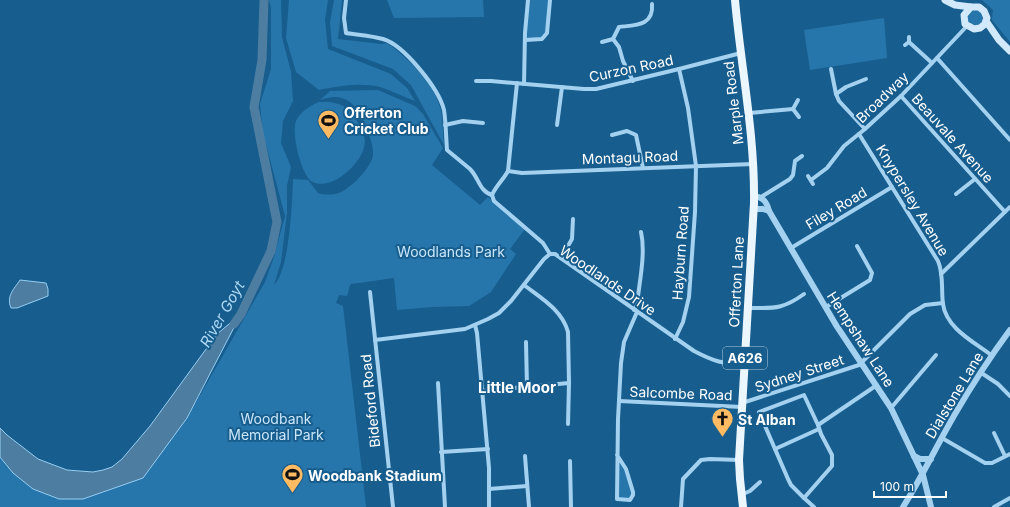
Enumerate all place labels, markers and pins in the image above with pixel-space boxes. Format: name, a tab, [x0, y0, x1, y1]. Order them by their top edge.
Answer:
place label: Offerton Cricket Club	[344, 104, 429, 137]
sports icon: Offerton Cricket Club	[316, 107, 342, 140]
church icon: St Alban	[709, 406, 735, 439]
place label: St Alban	[738, 411, 796, 428]
sports icon: Woodbank Stadium	[280, 462, 306, 495]
place label: Woodbank Stadium	[308, 467, 442, 484]

